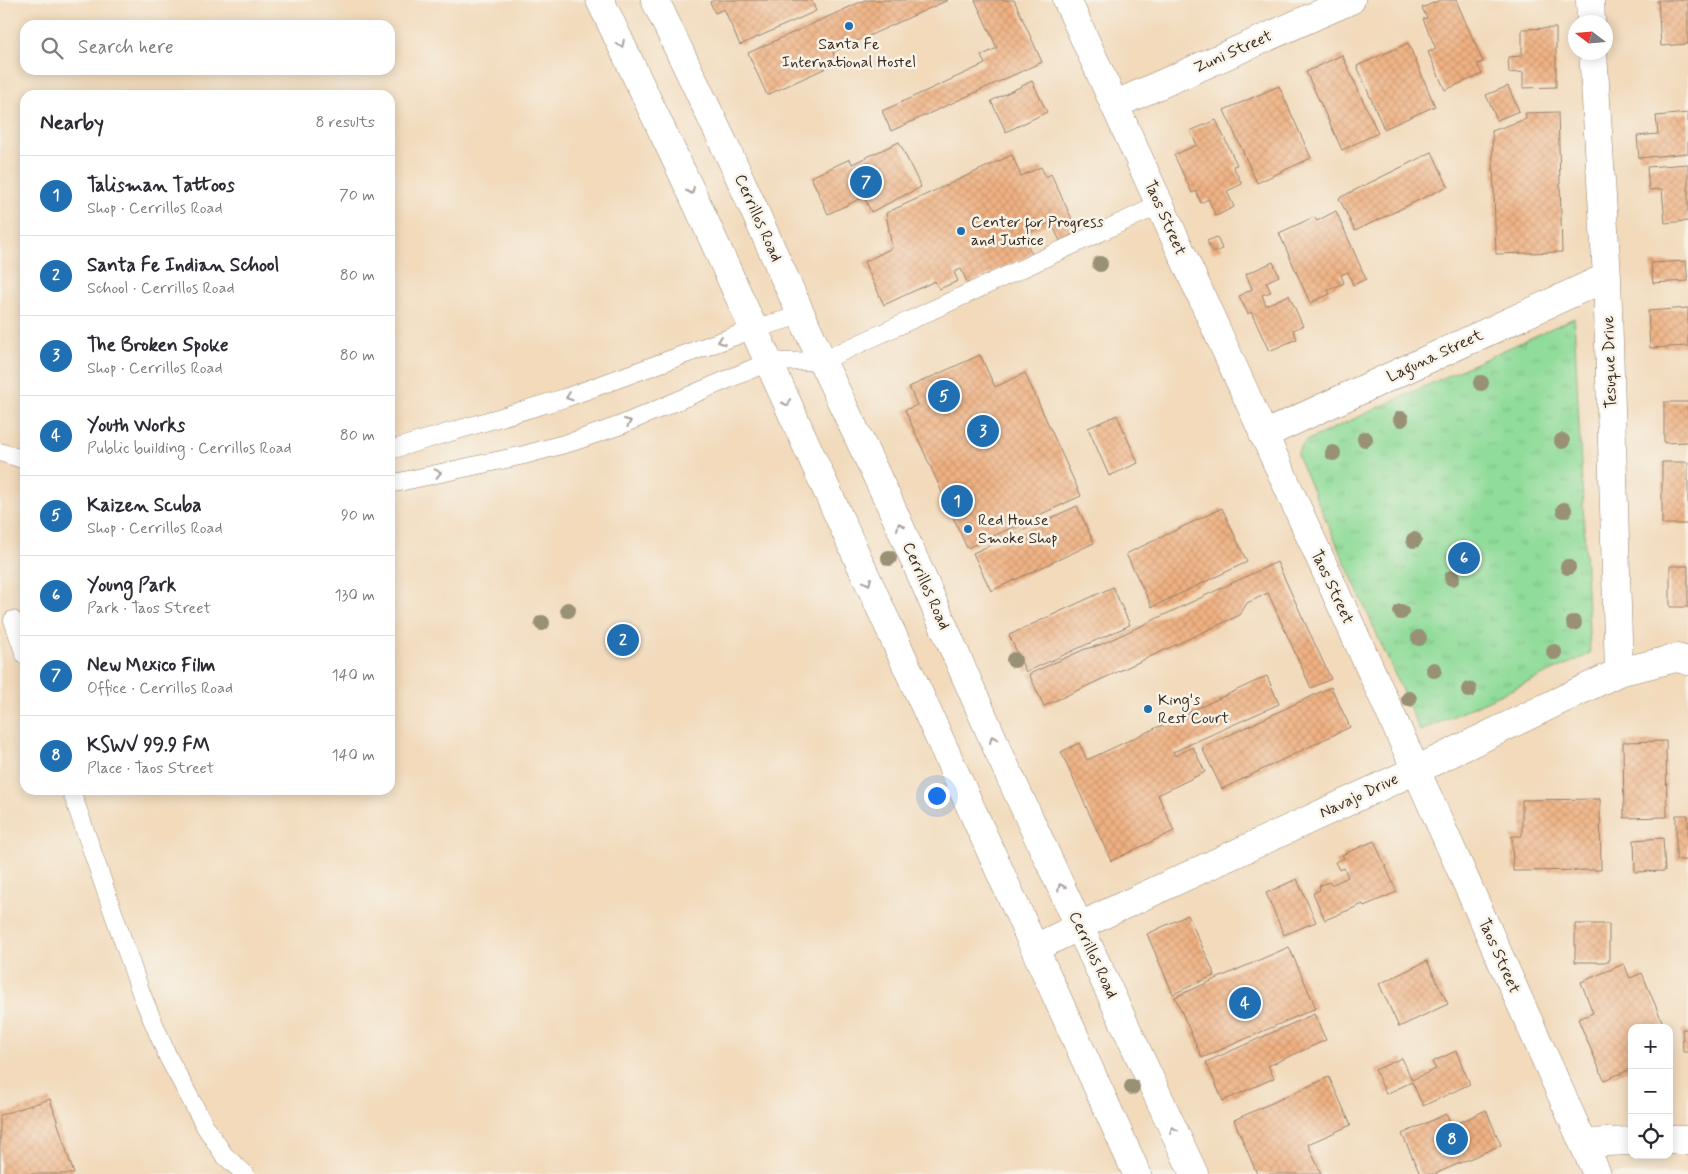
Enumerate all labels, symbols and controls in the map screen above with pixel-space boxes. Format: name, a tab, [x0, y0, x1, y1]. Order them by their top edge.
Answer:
north arrow	[1568, 15, 1613, 60]
search box	[20, 20, 395, 75]
marker: Santa Fe International Hostel	[843, 20, 855, 32]
street label: Zuni Street	[1191, 25, 1276, 79]
icon: search	[38, 34, 66, 62]
place label: Santa Fe International Hostel	[782, 34, 916, 73]
text: Search here	[78, 35, 174, 60]
one-way arrow	[615, 39, 625, 48]
text: Nearby	[40, 109, 104, 137]
text: 8 results	[315, 112, 375, 133]
pin: 7	[850, 163, 882, 201]
street label: Cerrillos Road	[729, 171, 787, 265]
text: Talisman Tattoos	[87, 173, 235, 198]
street label: Taos Street	[1139, 177, 1191, 259]
text: 1	[52, 185, 60, 206]
text: 70 m	[339, 185, 375, 206]
one-way arrow	[684, 186, 695, 195]
text: Shop · Cerrillos Road	[87, 198, 222, 219]
place label: Center for Progress and Justice	[971, 212, 1104, 251]
marker: Center for Progress and Justice	[955, 225, 967, 237]
text: Santa Fe Indian School	[87, 253, 279, 278]
text: 2	[52, 265, 60, 286]
text: 80 m	[340, 265, 375, 286]
text: School · Cerrillos Road	[87, 278, 235, 299]
street label: Tesuque Drive	[1598, 315, 1622, 409]
street label: Laguna Street	[1384, 324, 1487, 388]
text: The Broken Spoke	[87, 333, 228, 358]
one-way arrow	[718, 335, 726, 345]
text: 3	[52, 345, 60, 366]
text: 80 m	[340, 345, 375, 366]
text: Shop · Cerrillos Road	[87, 358, 222, 379]
pin: 5	[928, 377, 960, 415]
one-way arrow	[565, 391, 573, 401]
one-way arrow	[780, 398, 791, 407]
pin: 3	[967, 412, 999, 450]
text: Youth Works	[87, 413, 185, 438]
one-way arrow	[623, 417, 632, 428]
text: 4	[51, 425, 61, 446]
text: 80 m	[340, 425, 375, 446]
text: Public building · Cerrillos Road	[87, 438, 292, 459]
one-way arrow	[433, 469, 442, 479]
pin: 1	[941, 482, 973, 520]
text: Kaizen Scuba	[87, 493, 202, 518]
text: 5	[51, 505, 61, 526]
text: 90 m	[341, 505, 375, 526]
place label: Red House Smoke Shop	[978, 510, 1058, 549]
text: Shop · Cerrillos Road	[87, 518, 222, 539]
one-way arrow	[895, 522, 906, 531]
marker: Red House Smoke Shop	[962, 523, 974, 535]
street label: Cerrillos Road	[897, 539, 955, 633]
pin: 6	[1448, 539, 1480, 577]
street label: Taos Street	[1306, 546, 1359, 628]
text: Young Park	[87, 573, 176, 598]
one-way arrow	[862, 577, 873, 586]
text: 6	[52, 585, 60, 606]
text: 130 m	[334, 585, 375, 606]
text: Park · Taos Street	[87, 598, 211, 619]
pin: 2	[607, 621, 639, 659]
text: New Mexico Film	[87, 653, 215, 678]
text: 7	[51, 665, 61, 686]
text: 140 m	[331, 665, 375, 686]
text: Office · Cerrillos Road	[87, 678, 233, 699]
place label: King's Rest Court	[1158, 690, 1229, 729]
marker: King's Rest Court	[1142, 703, 1154, 715]
text: KSWV 99.9 FM	[87, 733, 210, 758]
one-way arrow	[989, 735, 1000, 744]
text: 8	[51, 745, 61, 766]
text: 140 m	[331, 745, 375, 766]
text: Place · Taos Street	[87, 758, 214, 779]
street label: Navajo Drive	[1316, 769, 1402, 823]
your location	[924, 783, 950, 809]
one-way arrow	[1057, 883, 1068, 892]
street label: Cerrillos Road	[1064, 908, 1122, 1002]
street label: Taos Street	[1473, 915, 1525, 997]
pin: 4	[1229, 984, 1261, 1022]
map controls	[1628, 1024, 1673, 1159]
button: +	[1628, 1024, 1673, 1069]
button: −	[1628, 1069, 1673, 1114]
button: locate	[1628, 1114, 1673, 1159]
pin: 8	[1436, 1120, 1468, 1158]
one-way arrow	[1169, 1126, 1180, 1135]

